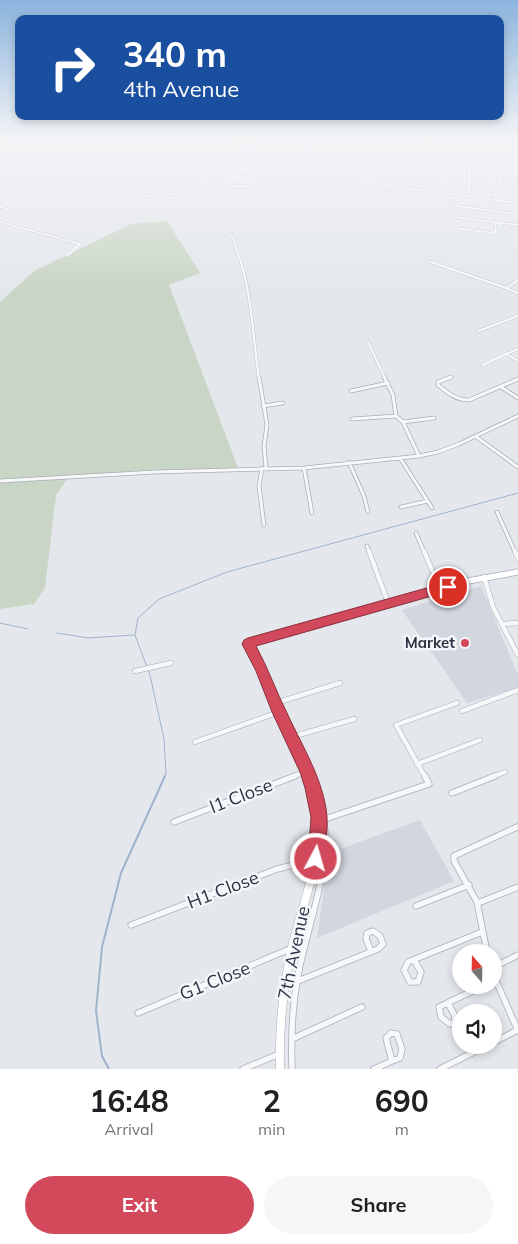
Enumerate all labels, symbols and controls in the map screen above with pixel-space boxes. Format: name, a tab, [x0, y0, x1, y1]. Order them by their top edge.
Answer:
text: 340 m	[123, 32, 227, 76]
icon: right	[40, 35, 105, 100]
text: 4th Avenue	[123, 75, 239, 103]
pin	[427, 566, 469, 608]
icon: arrive	[434, 573, 462, 601]
place label: Market	[405, 633, 455, 652]
marker: Market	[459, 637, 471, 649]
street label: I1 Close	[206, 773, 276, 818]
position arrow	[289, 832, 341, 884]
street label: H1 Close	[184, 865, 262, 914]
street label: 7th Avenue	[272, 904, 315, 1002]
north arrow	[452, 944, 502, 994]
map controls	[452, 944, 502, 1054]
street label: G1 Close	[176, 956, 254, 1005]
button: sound	[452, 1004, 502, 1054]
text: 16:48	[89, 1082, 169, 1120]
text: 2	[263, 1082, 281, 1120]
text: 690	[375, 1082, 429, 1120]
text: Arrival	[105, 1119, 154, 1139]
text: min	[258, 1119, 285, 1139]
text: m	[395, 1119, 409, 1139]
button: Exit	[25, 1176, 254, 1234]
button: Share	[264, 1176, 493, 1234]

